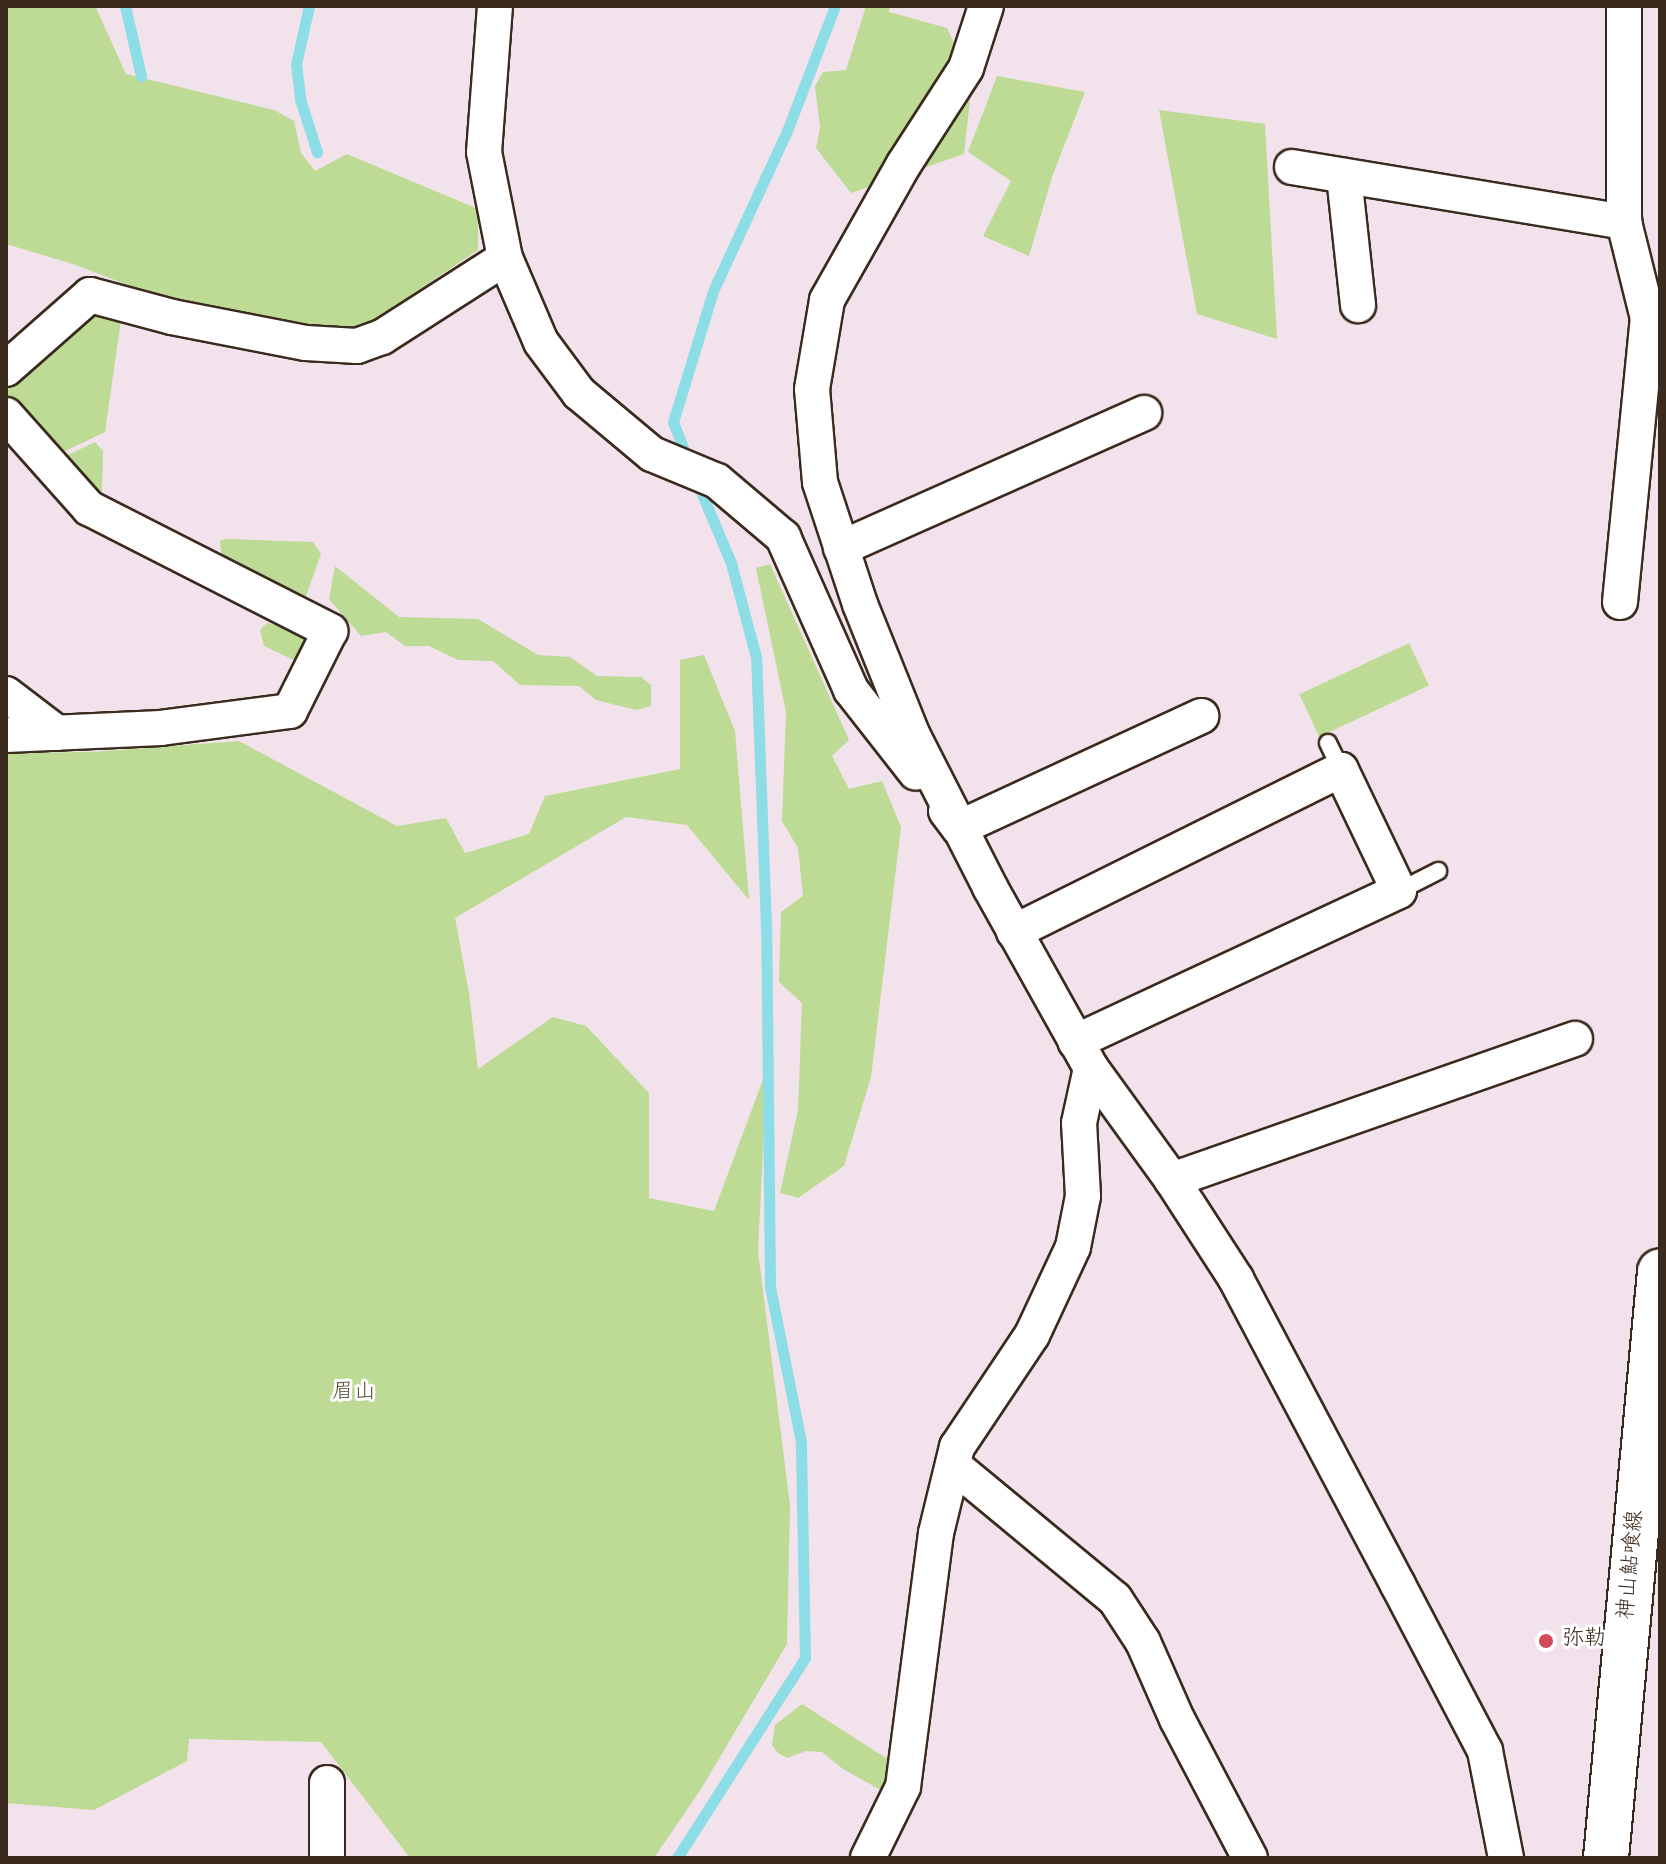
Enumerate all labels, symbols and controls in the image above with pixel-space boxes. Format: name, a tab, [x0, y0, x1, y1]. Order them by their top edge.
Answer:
park label: 眉山	[332, 1382, 376, 1408]
street label: 神山鮎喰線	[1615, 1509, 1651, 1621]
place label: 弥勒	[1562, 1628, 1606, 1654]
marker: 弥勒	[1537, 1632, 1555, 1650]

